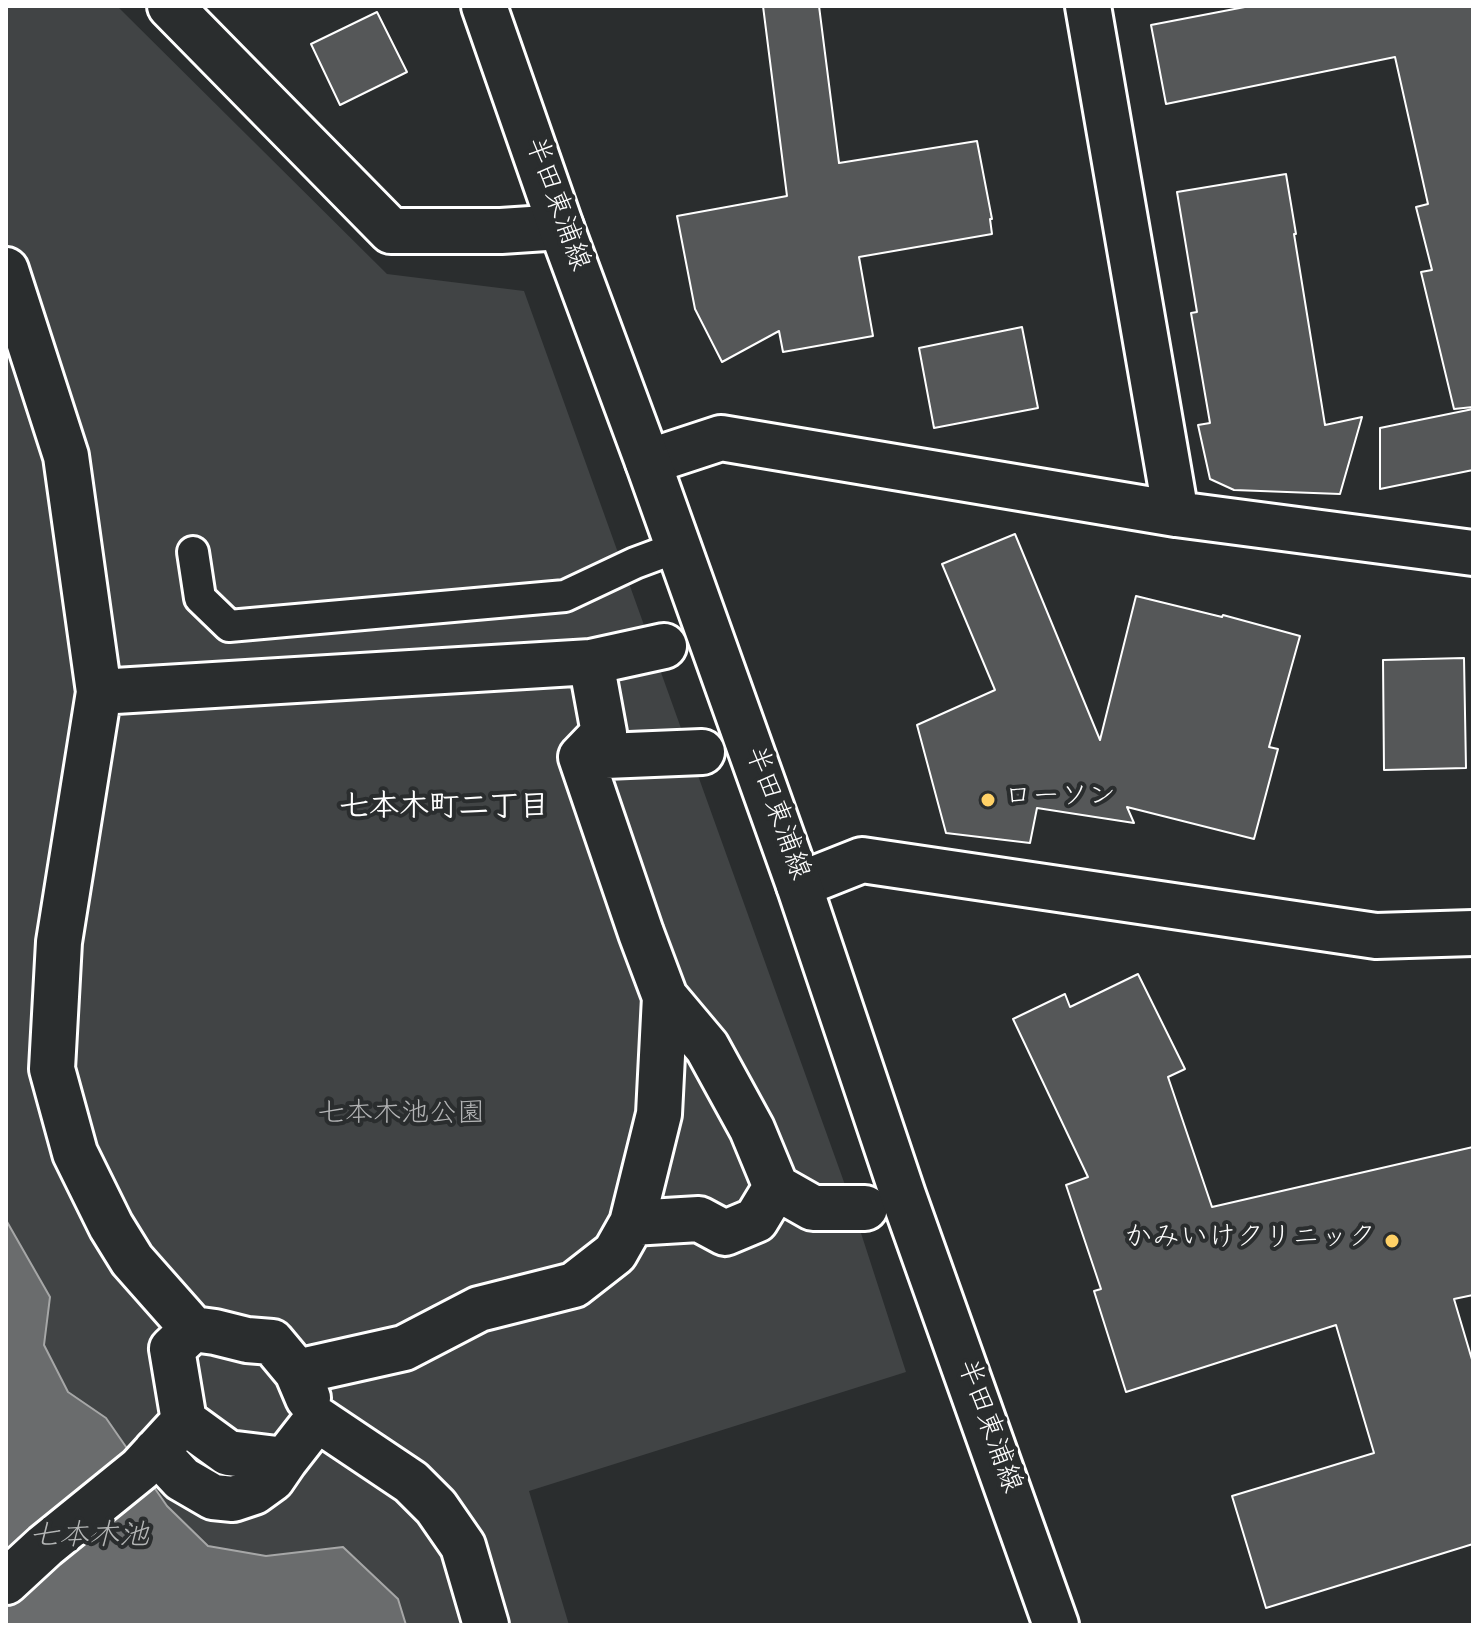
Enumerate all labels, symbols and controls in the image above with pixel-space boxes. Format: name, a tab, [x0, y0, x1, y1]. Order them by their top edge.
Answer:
street label: 半田東浦線	[514, 133, 594, 277]
street label: 半田東浦線	[734, 742, 814, 886]
place label: ローソン	[1004, 783, 1116, 817]
marker: ローソン	[979, 791, 997, 809]
district label: 七本木町二丁目	[339, 793, 549, 829]
park label: 七本木池公園	[317, 1100, 485, 1134]
place label: かみいけクリニック	[1124, 1224, 1376, 1258]
marker: かみいけクリニック	[1383, 1232, 1401, 1250]
street label: 半田東浦線	[946, 1355, 1026, 1499]
water label: 七本木池	[29, 1522, 149, 1558]

